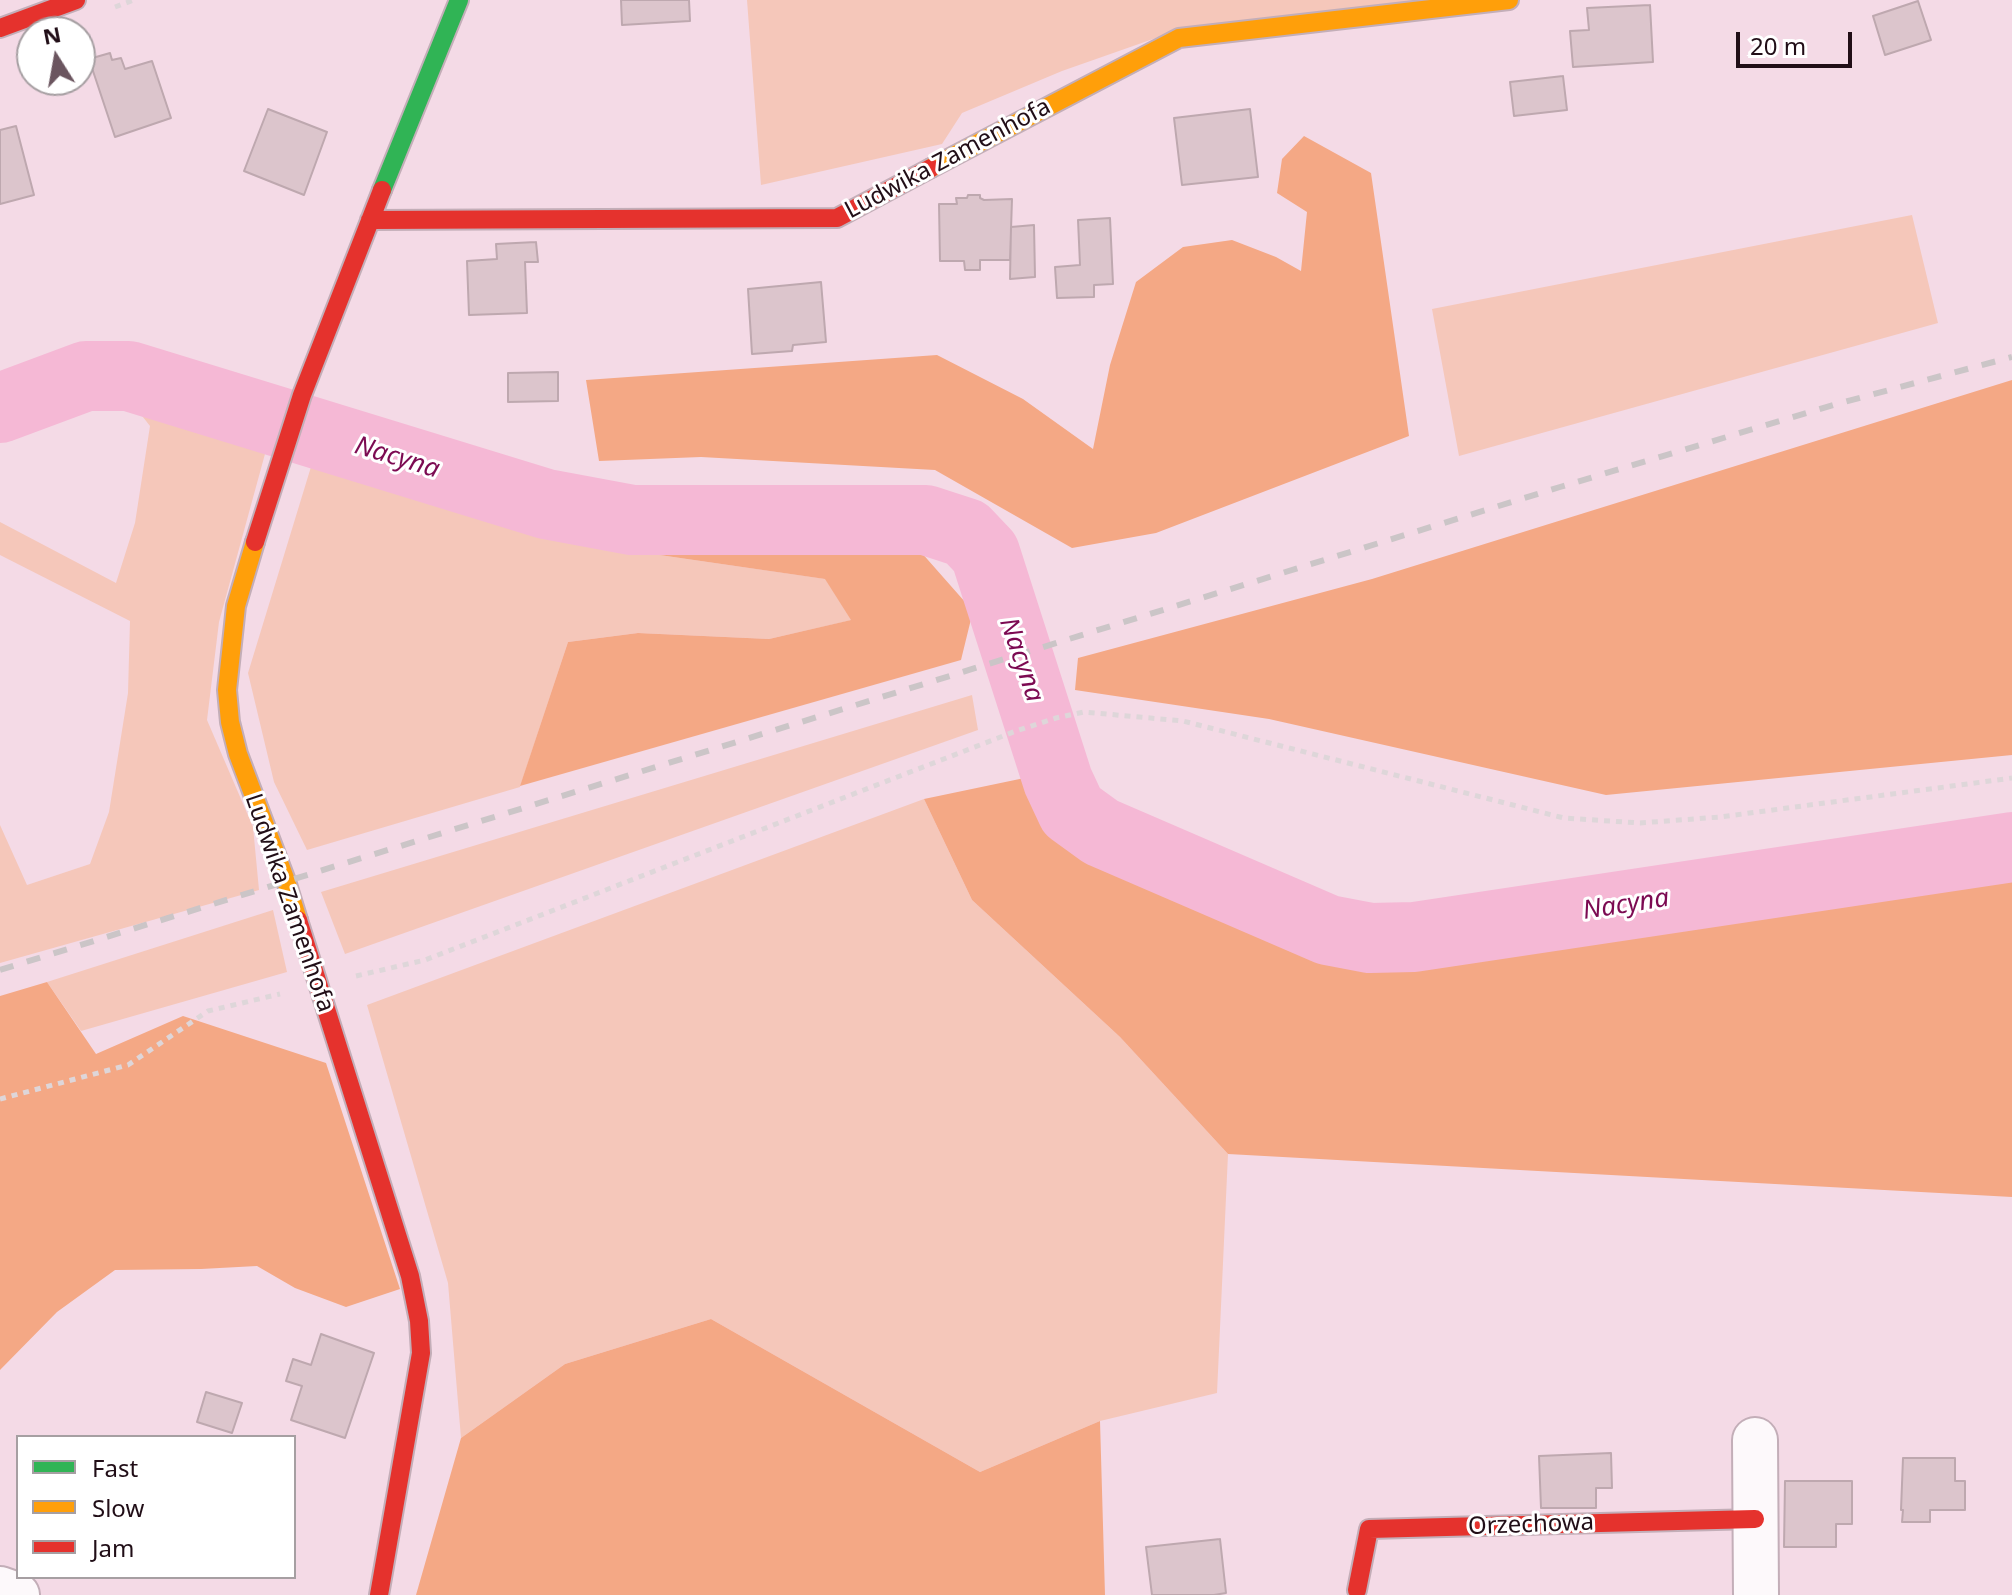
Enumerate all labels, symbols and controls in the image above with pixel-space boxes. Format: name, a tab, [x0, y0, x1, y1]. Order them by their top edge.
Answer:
north arrow	[16, 16, 96, 96]
scale bar	[1740, 16, 1856, 66]
text: N	[40, 18, 63, 51]
text: 20 m	[1750, 29, 1806, 62]
street label: Ludwika Zamenhofa	[840, 93, 1056, 225]
water label: Nacyna	[351, 430, 443, 486]
water label: Nacyna	[992, 614, 1050, 706]
street label: Ludwika Zamenhofa	[238, 790, 340, 1016]
water label: Nacyna	[1581, 883, 1671, 927]
legend	[16, 1435, 296, 1579]
text: Fast	[92, 1451, 138, 1484]
text: Slow	[92, 1491, 144, 1524]
street label: Orzechowa	[1467, 1508, 1595, 1542]
text: Jam	[92, 1531, 134, 1564]

